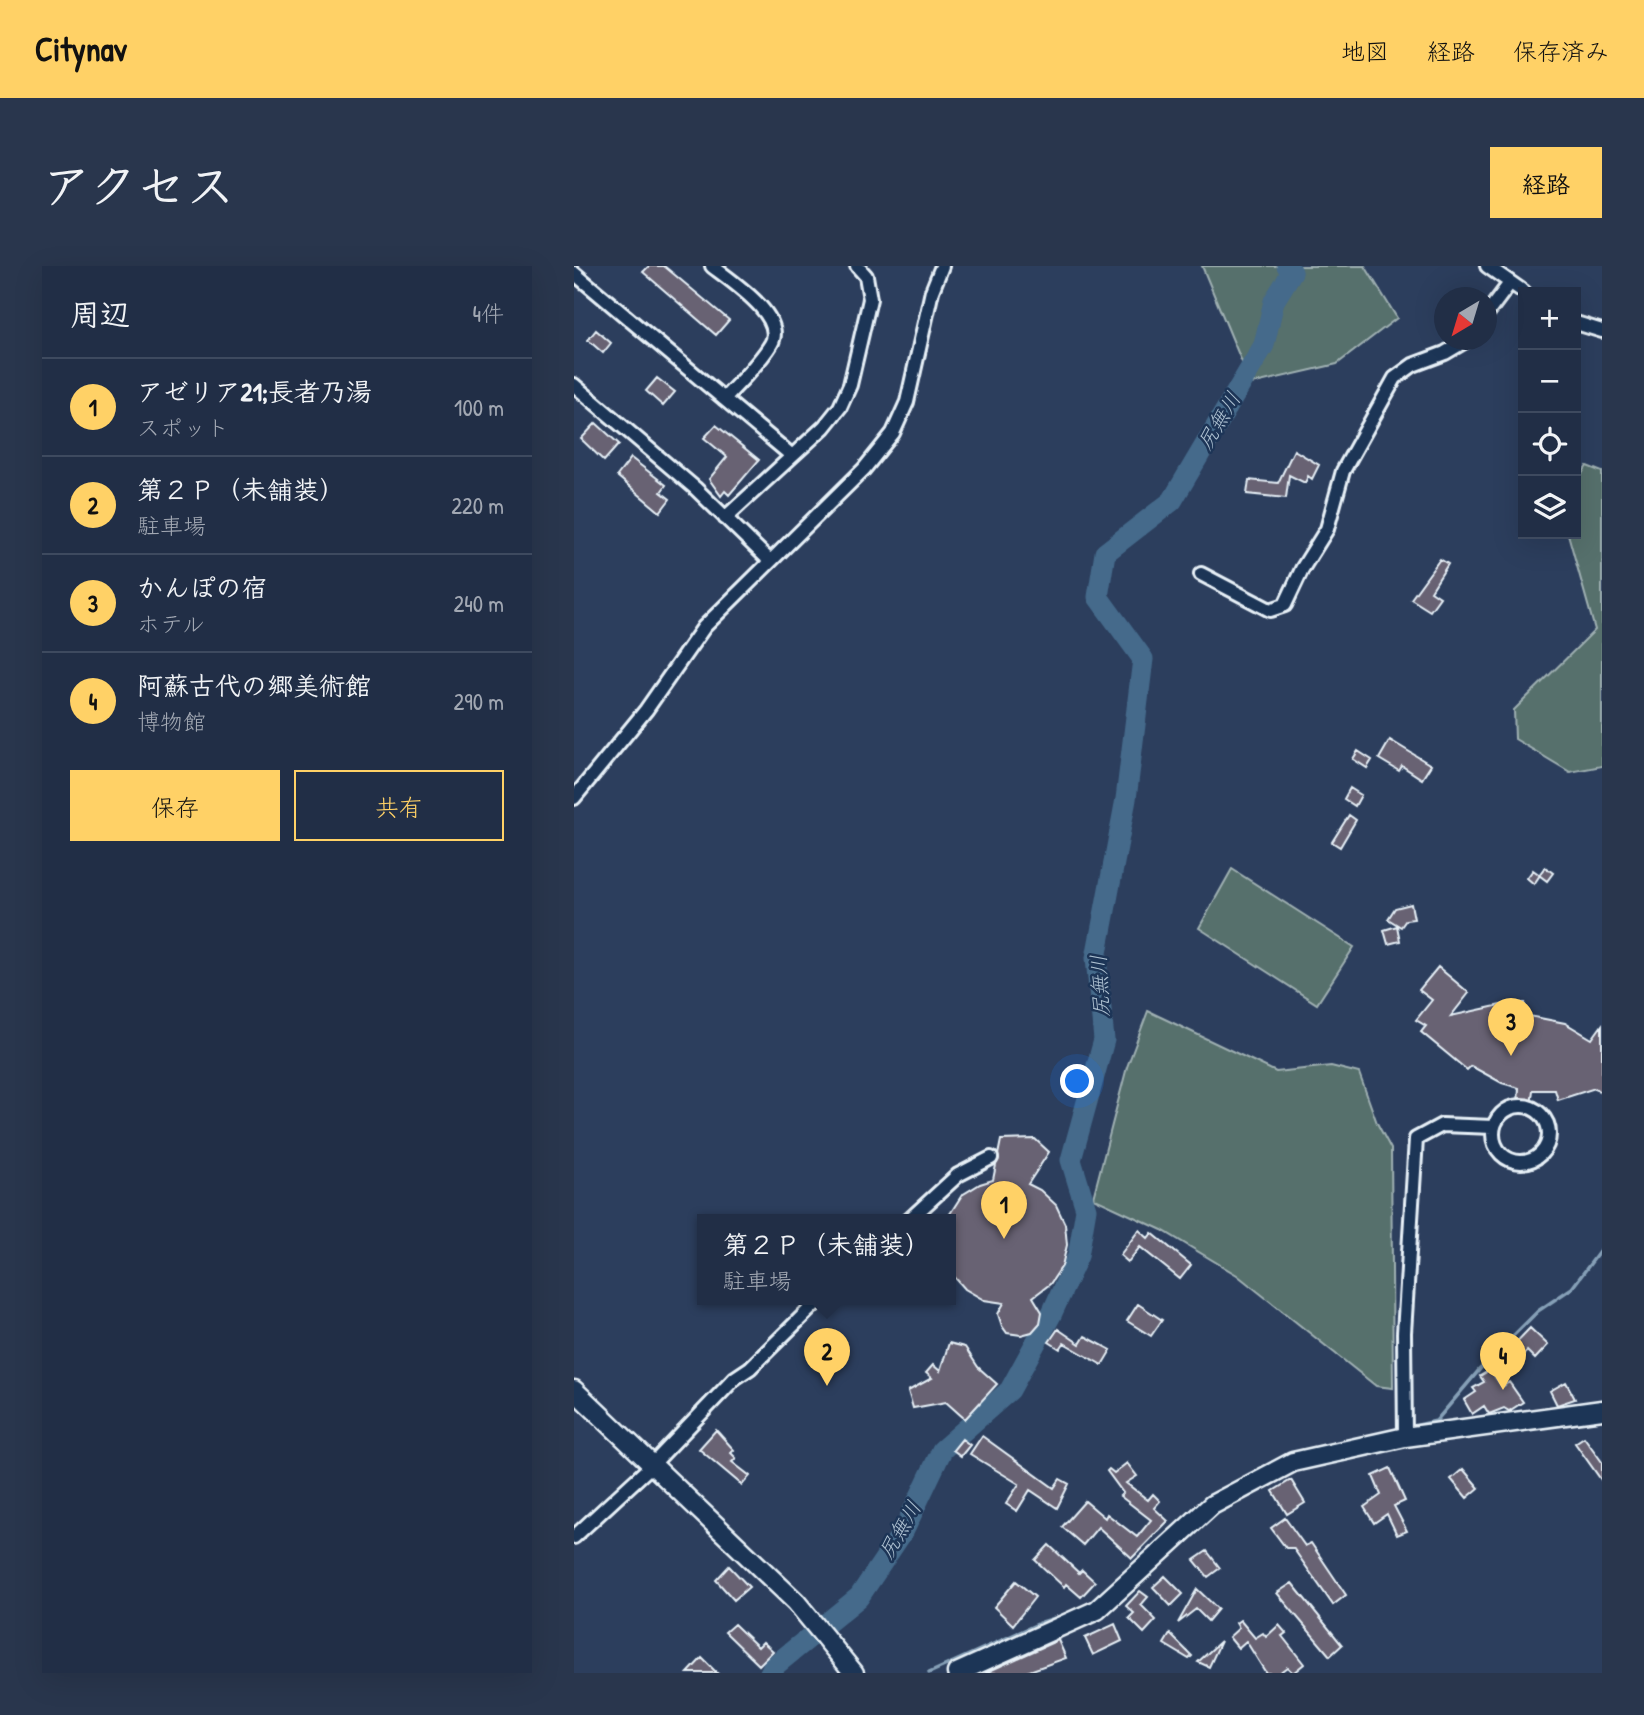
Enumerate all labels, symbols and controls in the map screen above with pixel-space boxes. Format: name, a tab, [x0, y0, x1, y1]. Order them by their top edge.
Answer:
text: Citynav	[35, 27, 127, 71]
text: 地図	[1341, 35, 1389, 67]
text: 経路	[1427, 35, 1475, 67]
text: 保存済み	[1513, 35, 1609, 67]
button: 経路	[1490, 147, 1602, 218]
text: アクセス	[42, 152, 235, 218]
north arrow	[1434, 287, 1497, 350]
map controls	[1518, 287, 1581, 539]
button: +	[1518, 287, 1581, 350]
text: 周辺	[70, 294, 130, 334]
text: 4件	[472, 298, 504, 329]
button: −	[1518, 350, 1581, 413]
text: アゼリア21;長者乃湯	[137, 374, 372, 409]
water label: 尻無川	[1190, 386, 1247, 455]
text: 1	[89, 392, 97, 423]
text: 100 m	[454, 392, 504, 423]
text: スポット	[137, 412, 229, 443]
button: locate	[1518, 413, 1581, 476]
text: 第２Ｐ（未舗装）	[137, 472, 345, 507]
button: layers	[1518, 476, 1581, 539]
text: 2	[88, 490, 98, 521]
text: 220 m	[451, 490, 504, 521]
text: 駐車場	[137, 510, 206, 541]
text: かんぽの宿	[137, 570, 268, 605]
text: 3	[88, 588, 98, 619]
text: 240 m	[453, 588, 504, 619]
text: ホテル	[137, 608, 205, 639]
text: 阿蘇古代の郷美術館	[137, 668, 371, 703]
text: 4	[89, 686, 97, 717]
text: 290 m	[454, 686, 504, 717]
text: 博物館	[137, 706, 206, 737]
button: 保存	[70, 770, 280, 841]
button: 共有	[294, 770, 504, 841]
water label: 尻無川	[1083, 954, 1116, 1018]
pin: 3	[1488, 998, 1534, 1056]
your location	[1060, 1064, 1094, 1098]
pin: 1	[981, 1181, 1027, 1239]
popup	[697, 1214, 956, 1305]
text: 第２Ｐ（未舗装）	[722, 1227, 931, 1262]
text: 駐車場	[722, 1265, 791, 1296]
pin: 2	[804, 1328, 850, 1386]
pin: 4	[1480, 1332, 1526, 1390]
water label: 尻無川	[871, 1495, 928, 1564]

